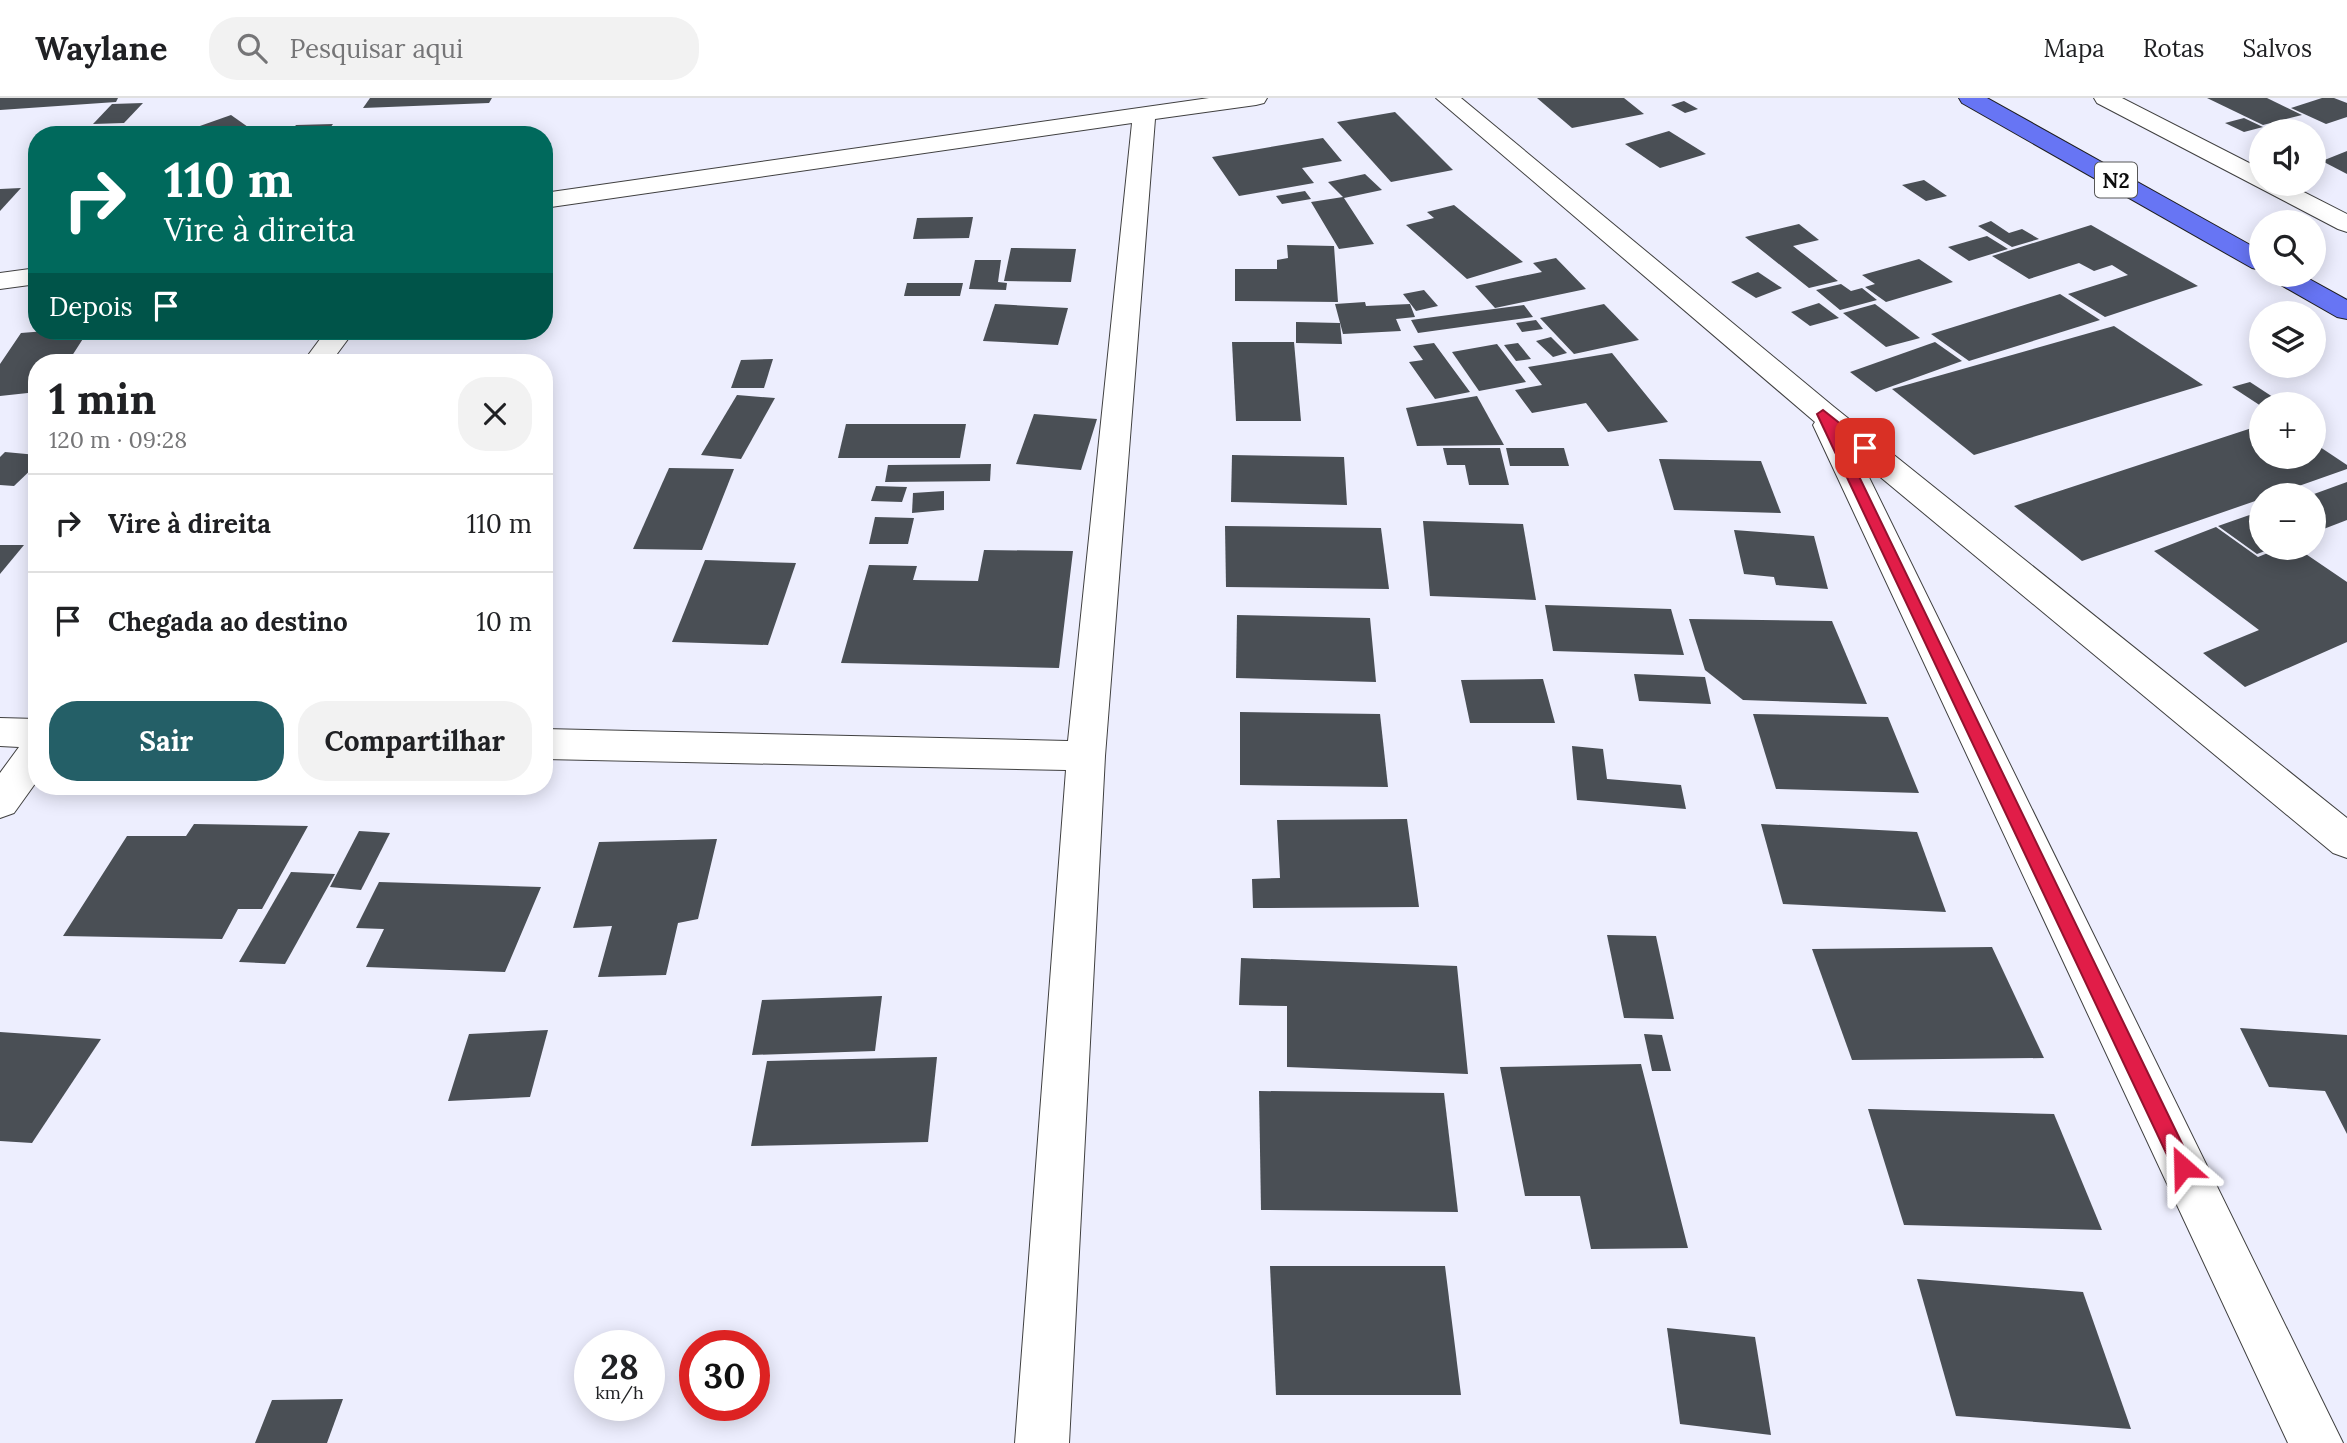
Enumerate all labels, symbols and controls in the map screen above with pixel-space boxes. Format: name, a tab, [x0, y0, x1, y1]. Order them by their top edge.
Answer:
search box	[209, 17, 699, 80]
text: Waylane	[35, 27, 167, 69]
icon: search	[233, 29, 271, 67]
text: Pesquisar aqui	[289, 32, 463, 65]
text: Mapa	[2044, 33, 2105, 64]
text: Rotas	[2143, 33, 2204, 64]
text: Salvos	[2242, 33, 2312, 64]
map controls	[2249, 119, 2326, 560]
button: sound	[2249, 119, 2326, 196]
text: 110 m	[164, 148, 293, 210]
icon: right	[49, 154, 140, 245]
road number: N2	[2095, 162, 2137, 198]
text: Vire à direita	[164, 209, 355, 250]
button: search	[2249, 210, 2326, 287]
icon: arrive	[147, 287, 185, 325]
text: Depois	[49, 290, 133, 323]
button: layers	[2249, 301, 2326, 378]
text: 1 min	[49, 372, 156, 426]
button: close	[458, 377, 532, 451]
button: +	[2249, 392, 2326, 469]
pin	[1835, 418, 1895, 478]
text: 120 m · 09:28	[49, 425, 187, 454]
icon: arrive	[1846, 429, 1884, 467]
button: −	[2249, 483, 2326, 560]
icon: right	[49, 504, 87, 542]
text: Vire à direita	[108, 507, 271, 540]
text: 110 m	[467, 507, 532, 540]
icon: arrive	[49, 602, 87, 640]
text: Chegada ao destino	[108, 605, 348, 638]
text: 10 m	[476, 605, 532, 638]
button: Sair	[49, 701, 284, 781]
button: Compartilhar	[298, 701, 532, 781]
position arrow	[2146, 1130, 2220, 1204]
speed limit sign: 30	[679, 1330, 770, 1421]
text: 28	[600, 1344, 639, 1389]
text: km/h	[595, 1381, 644, 1404]

